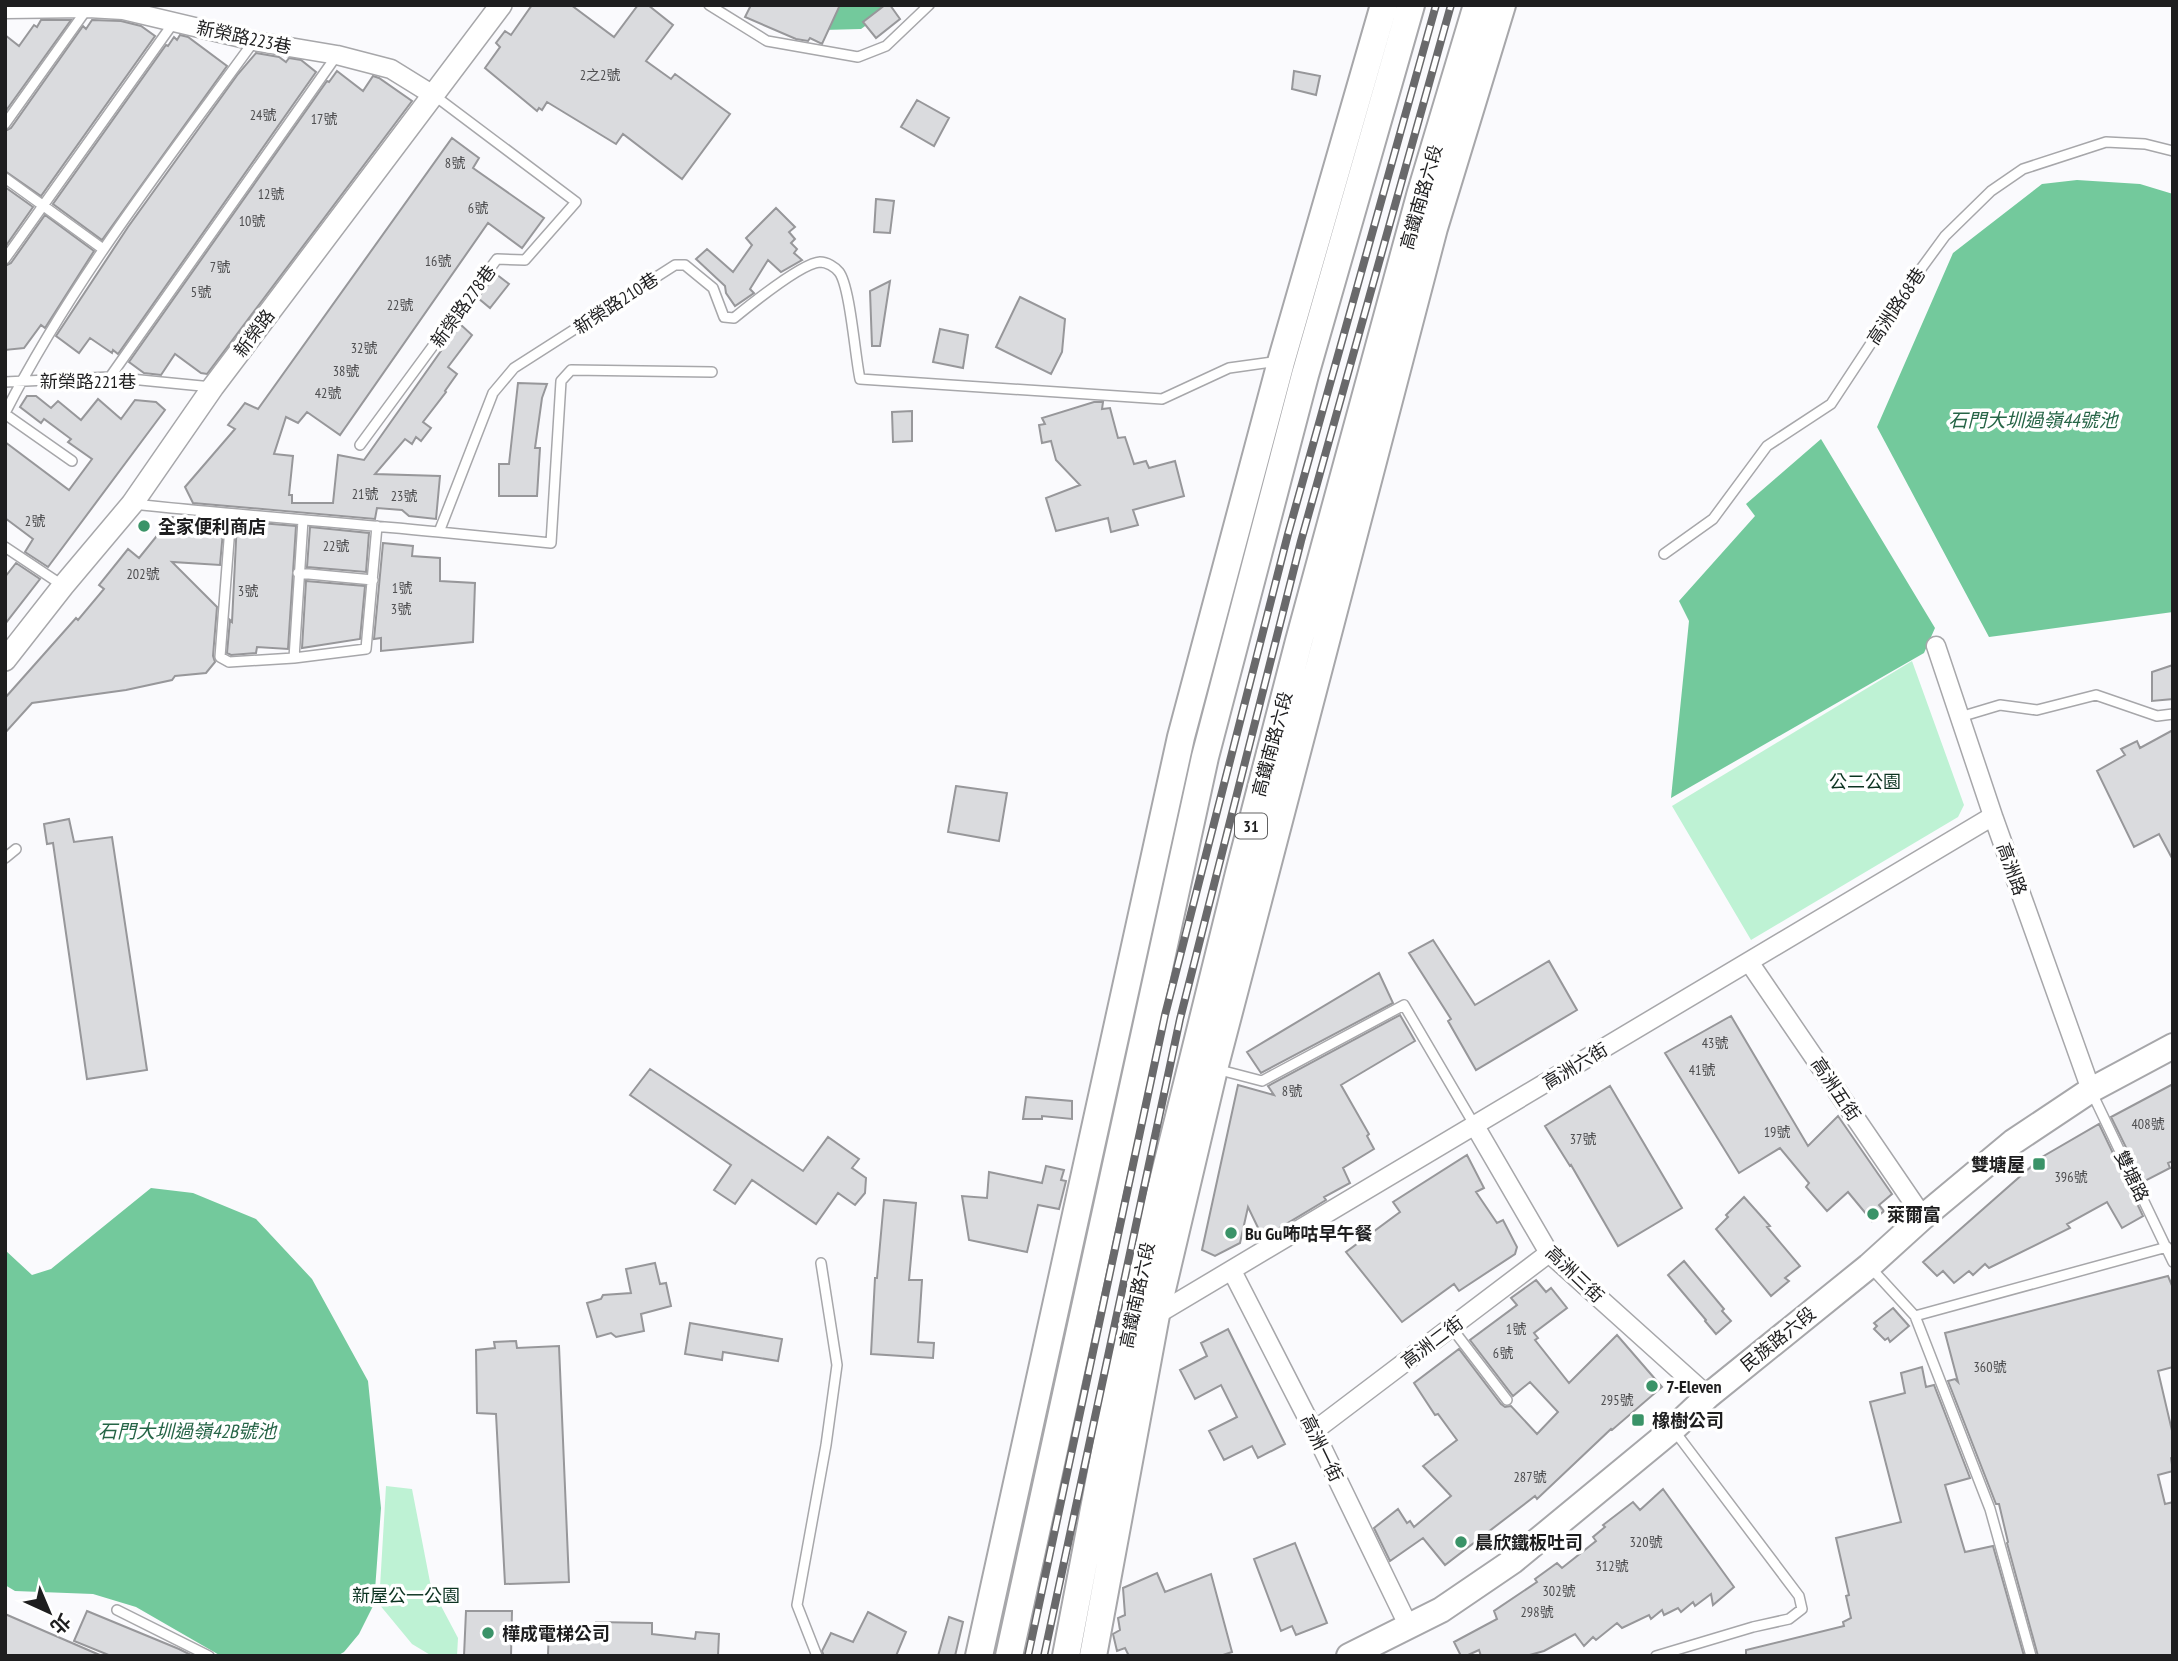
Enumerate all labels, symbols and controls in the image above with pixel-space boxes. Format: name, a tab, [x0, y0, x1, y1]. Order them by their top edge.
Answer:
street label: 新榮路223巷	[195, 16, 293, 58]
house number: 2之2號	[580, 66, 620, 84]
house number: 24號	[250, 106, 276, 124]
house number: 17號	[311, 110, 337, 128]
street label: 高鐵南路六段	[1395, 142, 1447, 252]
house number: 8號	[445, 154, 465, 172]
house number: 12號	[258, 185, 284, 203]
house number: 6號	[468, 199, 488, 217]
house number: 10號	[239, 212, 265, 230]
house number: 16號	[425, 252, 451, 270]
house number: 7號	[210, 258, 230, 276]
street label: 新榮路278巷	[425, 260, 501, 352]
street label: 高洲路68巷	[1862, 263, 1930, 349]
street label: 新榮路210巷	[569, 267, 663, 339]
house number: 5號	[191, 283, 211, 301]
house number: 22號	[387, 296, 413, 314]
street label: 新榮路	[229, 305, 279, 361]
house number: 32號	[351, 339, 377, 357]
house number: 38號	[333, 362, 359, 380]
street label: 新榮路221巷	[40, 370, 136, 393]
house number: 42號	[315, 384, 341, 402]
water label: 石門大圳過嶺44號池	[1948, 408, 2120, 432]
house number: 21號	[352, 485, 378, 503]
house number: 23號	[391, 487, 417, 505]
house number: 2號	[25, 512, 45, 530]
place label: 全家便利商店	[158, 515, 266, 538]
marker: 全家便利商店	[136, 518, 152, 534]
house number: 22號	[323, 537, 349, 555]
house number: 202號	[127, 565, 159, 583]
house number: 1號	[392, 579, 412, 597]
house number: 3號	[238, 582, 258, 600]
house number: 3號	[391, 600, 411, 618]
street label: 高鐵南路六段	[1247, 689, 1297, 799]
park label: 公二公園	[1829, 770, 1901, 793]
road number: 31	[1235, 814, 1267, 838]
street label: 高洲路	[1992, 840, 2032, 898]
house number: 43號	[1702, 1034, 1728, 1052]
street label: 高洲六街	[1538, 1038, 1612, 1094]
street label: 高洲五街	[1806, 1053, 1866, 1125]
house number: 41號	[1689, 1061, 1715, 1079]
house number: 8號	[1282, 1082, 1302, 1100]
house number: 408號	[2132, 1115, 2164, 1133]
house number: 19號	[1764, 1123, 1790, 1141]
house number: 37號	[1570, 1130, 1596, 1148]
street label: 雙塘路	[2110, 1147, 2154, 1205]
place label: 雙塘屋	[1971, 1153, 2025, 1176]
marker: 雙塘屋	[2031, 1156, 2047, 1172]
house number: 396號	[2055, 1168, 2087, 1186]
place label: 萊爾富	[1887, 1203, 1941, 1226]
marker: 萊爾富	[1865, 1206, 1881, 1222]
place label: Bu Gu咘咕早午餐	[1245, 1222, 1372, 1245]
marker: Bu Gu咘咕早午餐	[1223, 1225, 1239, 1241]
street label: 高鐵南路六段	[1115, 1240, 1159, 1350]
street label: 高洲三街	[1541, 1241, 1609, 1307]
street label: 民族路六段	[1736, 1302, 1820, 1376]
street label: 高洲二街	[1396, 1311, 1468, 1373]
house number: 1號	[1506, 1320, 1526, 1338]
house number: 6號	[1493, 1344, 1513, 1362]
house number: 360號	[1974, 1358, 2006, 1376]
place label: 7-Eleven	[1666, 1375, 1722, 1398]
marker: 7-Eleven	[1644, 1378, 1660, 1394]
house number: 295號	[1601, 1391, 1633, 1409]
place label: 橡樹公司	[1652, 1409, 1724, 1432]
street label: 高洲一街	[1296, 1411, 1348, 1485]
marker: 橡樹公司	[1630, 1412, 1646, 1428]
water label: 石門大圳過嶺42B號池	[98, 1419, 278, 1443]
house number: 287號	[1514, 1468, 1546, 1486]
place label: 晨欣鐵板吐司	[1475, 1531, 1583, 1554]
house number: 320號	[1630, 1533, 1662, 1551]
marker: 晨欣鐵板吐司	[1453, 1534, 1469, 1550]
house number: 312號	[1596, 1557, 1628, 1575]
north arrow	[14, 1577, 84, 1647]
house number: 302號	[1543, 1582, 1575, 1600]
park label: 新屋公一公園	[352, 1584, 460, 1607]
house number: 298號	[1521, 1603, 1553, 1621]
text: 北	[46, 1609, 76, 1639]
place label: 樺成電梯公司	[502, 1622, 610, 1645]
marker: 樺成電梯公司	[480, 1625, 496, 1641]

